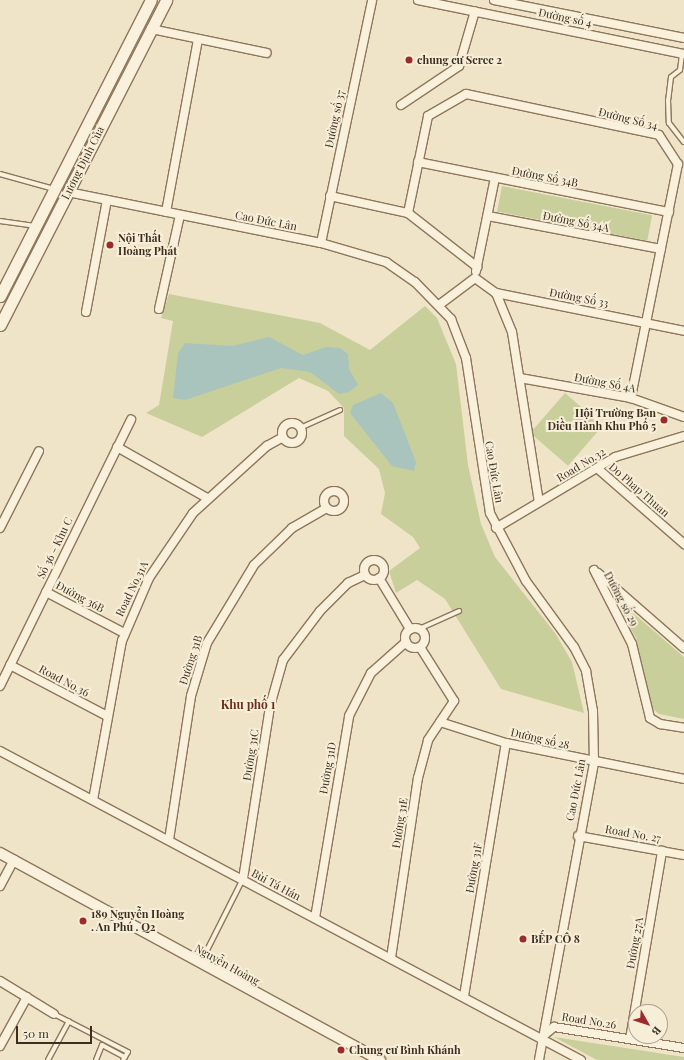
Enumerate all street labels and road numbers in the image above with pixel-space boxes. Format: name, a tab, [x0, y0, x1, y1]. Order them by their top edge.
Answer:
street label: Đường số 4	[537, 6, 593, 30]
street label: Đường số 37	[322, 89, 348, 149]
street label: Đường Số 34	[597, 105, 659, 133]
street label: Lương Định Của	[59, 124, 107, 202]
street label: Đường Số 34B	[511, 164, 579, 190]
street label: Cao Đức Lân	[234, 209, 298, 233]
street label: Đường Số 34A	[542, 209, 610, 235]
street label: Đường Số 33	[548, 286, 610, 310]
street label: Đường Số 4A	[573, 371, 637, 395]
street label: Cao Đức Lân	[482, 440, 506, 504]
street label: Road No.32	[554, 445, 608, 485]
street label: Do Phap Thuan	[606, 460, 672, 520]
street label: Số 36 - Khu C	[34, 515, 76, 581]
street label: Road No.31A	[113, 559, 151, 619]
street label: Đường số 29	[601, 569, 641, 629]
street label: Đường 36B	[54, 579, 106, 615]
street label: Đường 31B	[177, 634, 205, 686]
street label: Road No.36	[37, 662, 91, 700]
street label: Đường số 28	[509, 726, 571, 752]
street label: Đường 31C	[240, 728, 262, 782]
street label: Đường 31D	[317, 741, 339, 795]
street label: Cao Đức Lân	[564, 758, 588, 822]
street label: Đường 31E	[389, 797, 411, 849]
street label: Road No. 27	[604, 823, 662, 845]
street label: Đường 31F	[463, 842, 485, 894]
street label: Bùi Tá Hán	[249, 866, 303, 904]
street label: Đường 27A	[624, 916, 646, 970]
street label: Nguyễn Hoàng	[192, 942, 262, 988]
street label: Road No.26	[561, 1010, 617, 1032]

